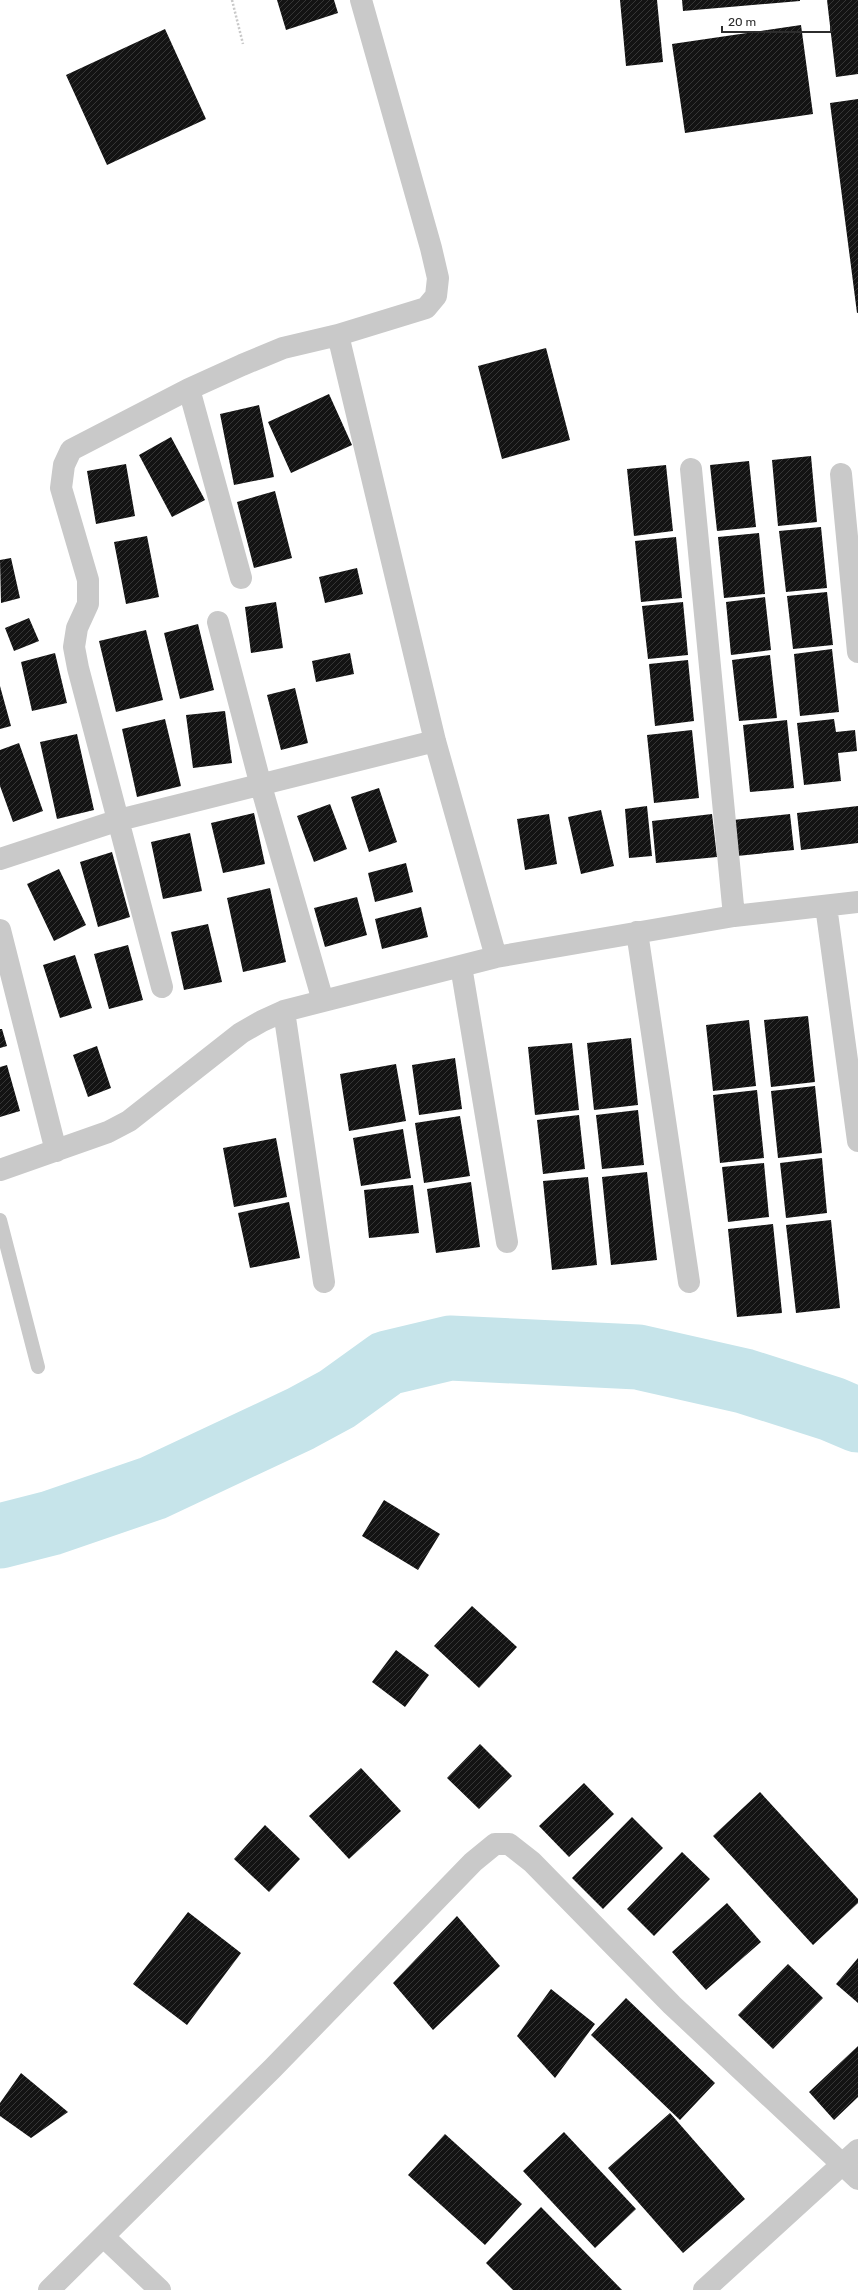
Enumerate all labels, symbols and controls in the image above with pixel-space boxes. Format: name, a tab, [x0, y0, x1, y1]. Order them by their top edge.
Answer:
scale bar	[722, 8, 831, 34]
text: 20 m	[728, 15, 756, 29]

